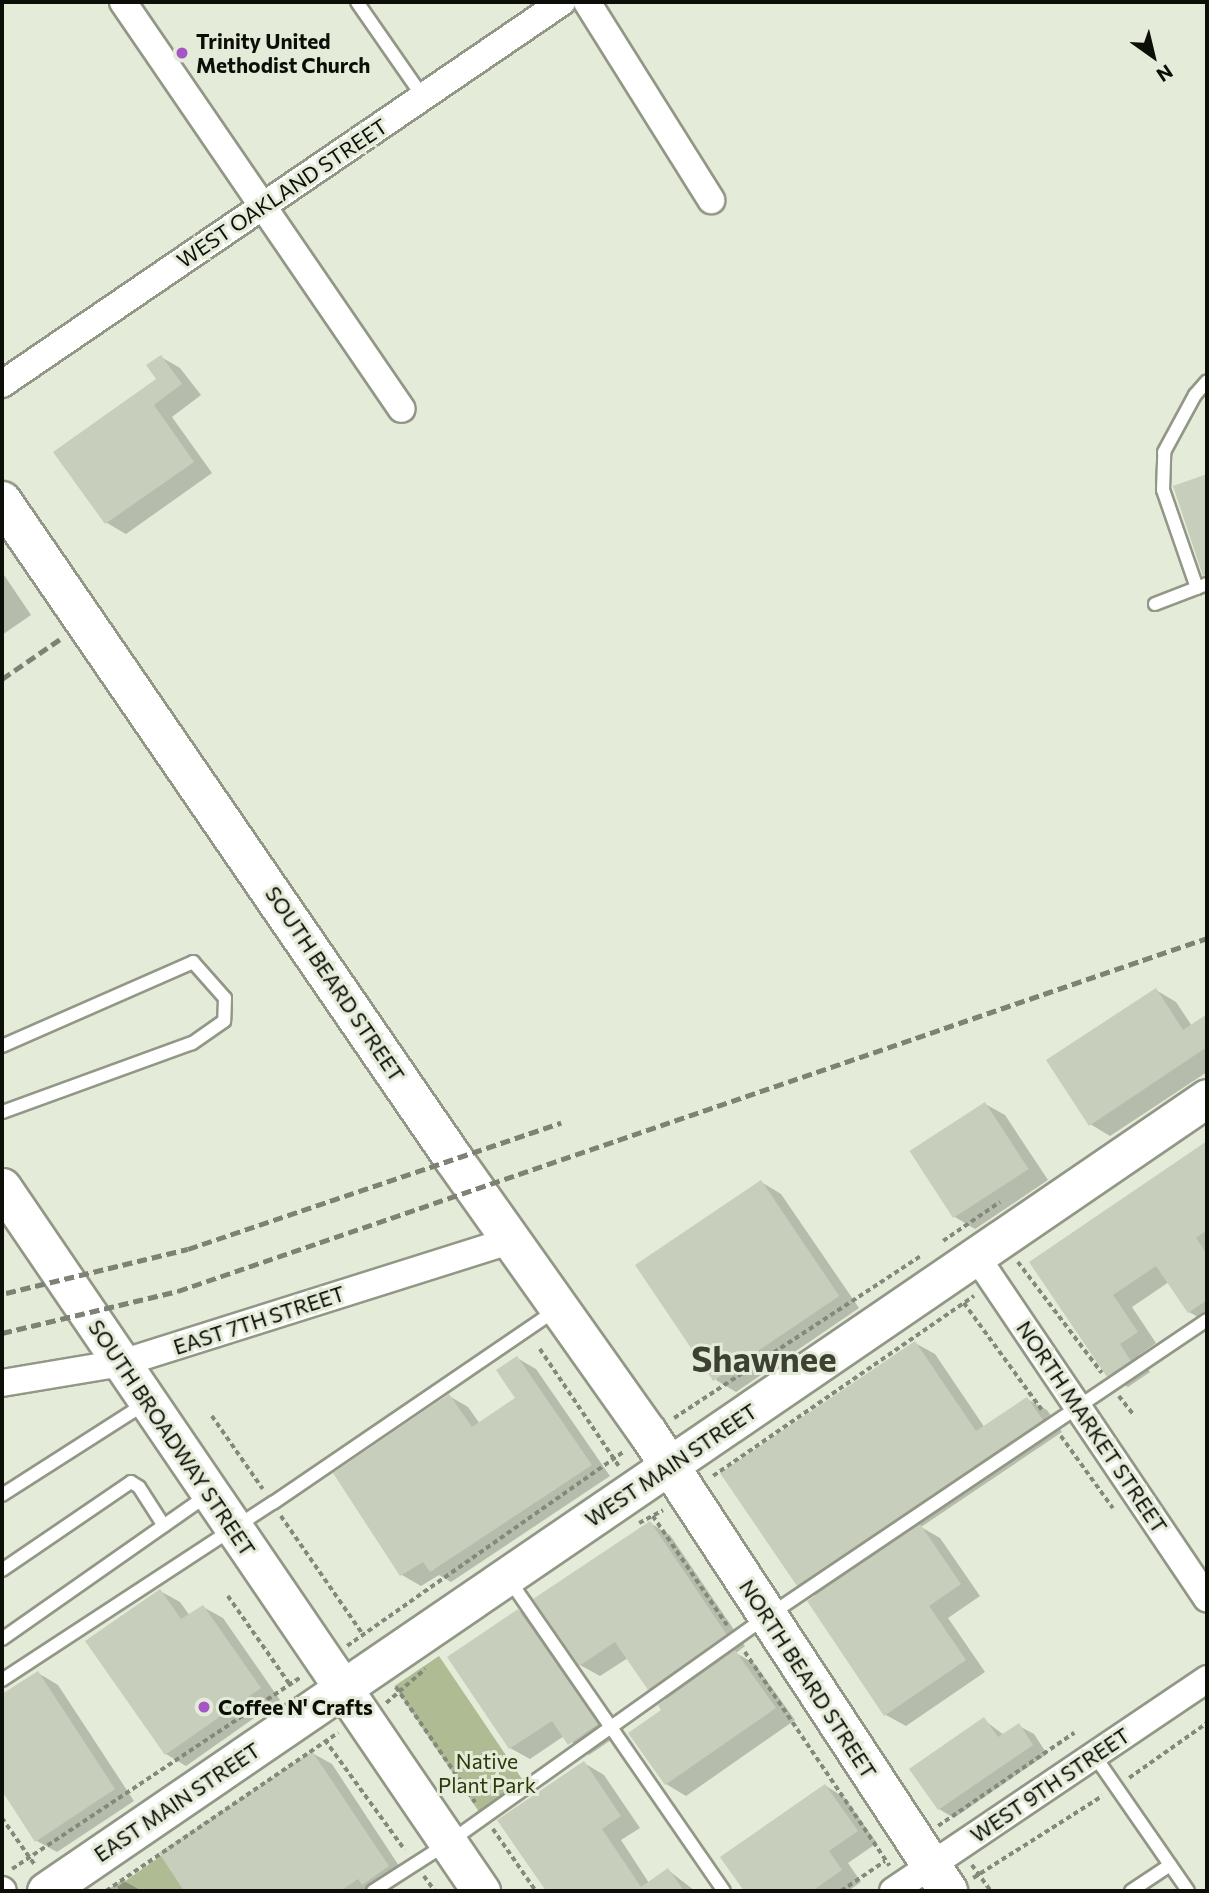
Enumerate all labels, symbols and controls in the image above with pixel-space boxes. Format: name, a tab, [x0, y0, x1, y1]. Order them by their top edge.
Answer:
north arrow	[1118, 21, 1188, 91]
place label: Trinity United Methodist Church	[196, 28, 370, 78]
marker: Trinity United Methodist Church	[174, 45, 190, 61]
text: N	[1153, 60, 1177, 87]
street label: WEST OAKLAND STREET	[172, 113, 392, 273]
street label: SOUTH BEARD STREET	[260, 882, 410, 1086]
street label: EAST 7TH STREET	[170, 1280, 348, 1360]
street label: SOUTH BROADWAY STREET	[83, 1315, 261, 1561]
street label: NORTH MARKET STREET	[1012, 1316, 1172, 1538]
district label: Shawnee	[691, 1337, 837, 1379]
street label: WEST MAIN STREET	[580, 1398, 762, 1532]
street label: NORTH BEARD STREET	[734, 1575, 882, 1783]
place label: Coffee N' Crafts	[218, 1694, 373, 1720]
marker: Coffee N' Crafts	[196, 1699, 212, 1715]
street label: WEST 9TH STREET	[966, 1722, 1134, 1848]
street label: EAST MAIN STREET	[89, 1737, 265, 1867]
park label: Native Plant Park	[438, 1748, 536, 1798]

